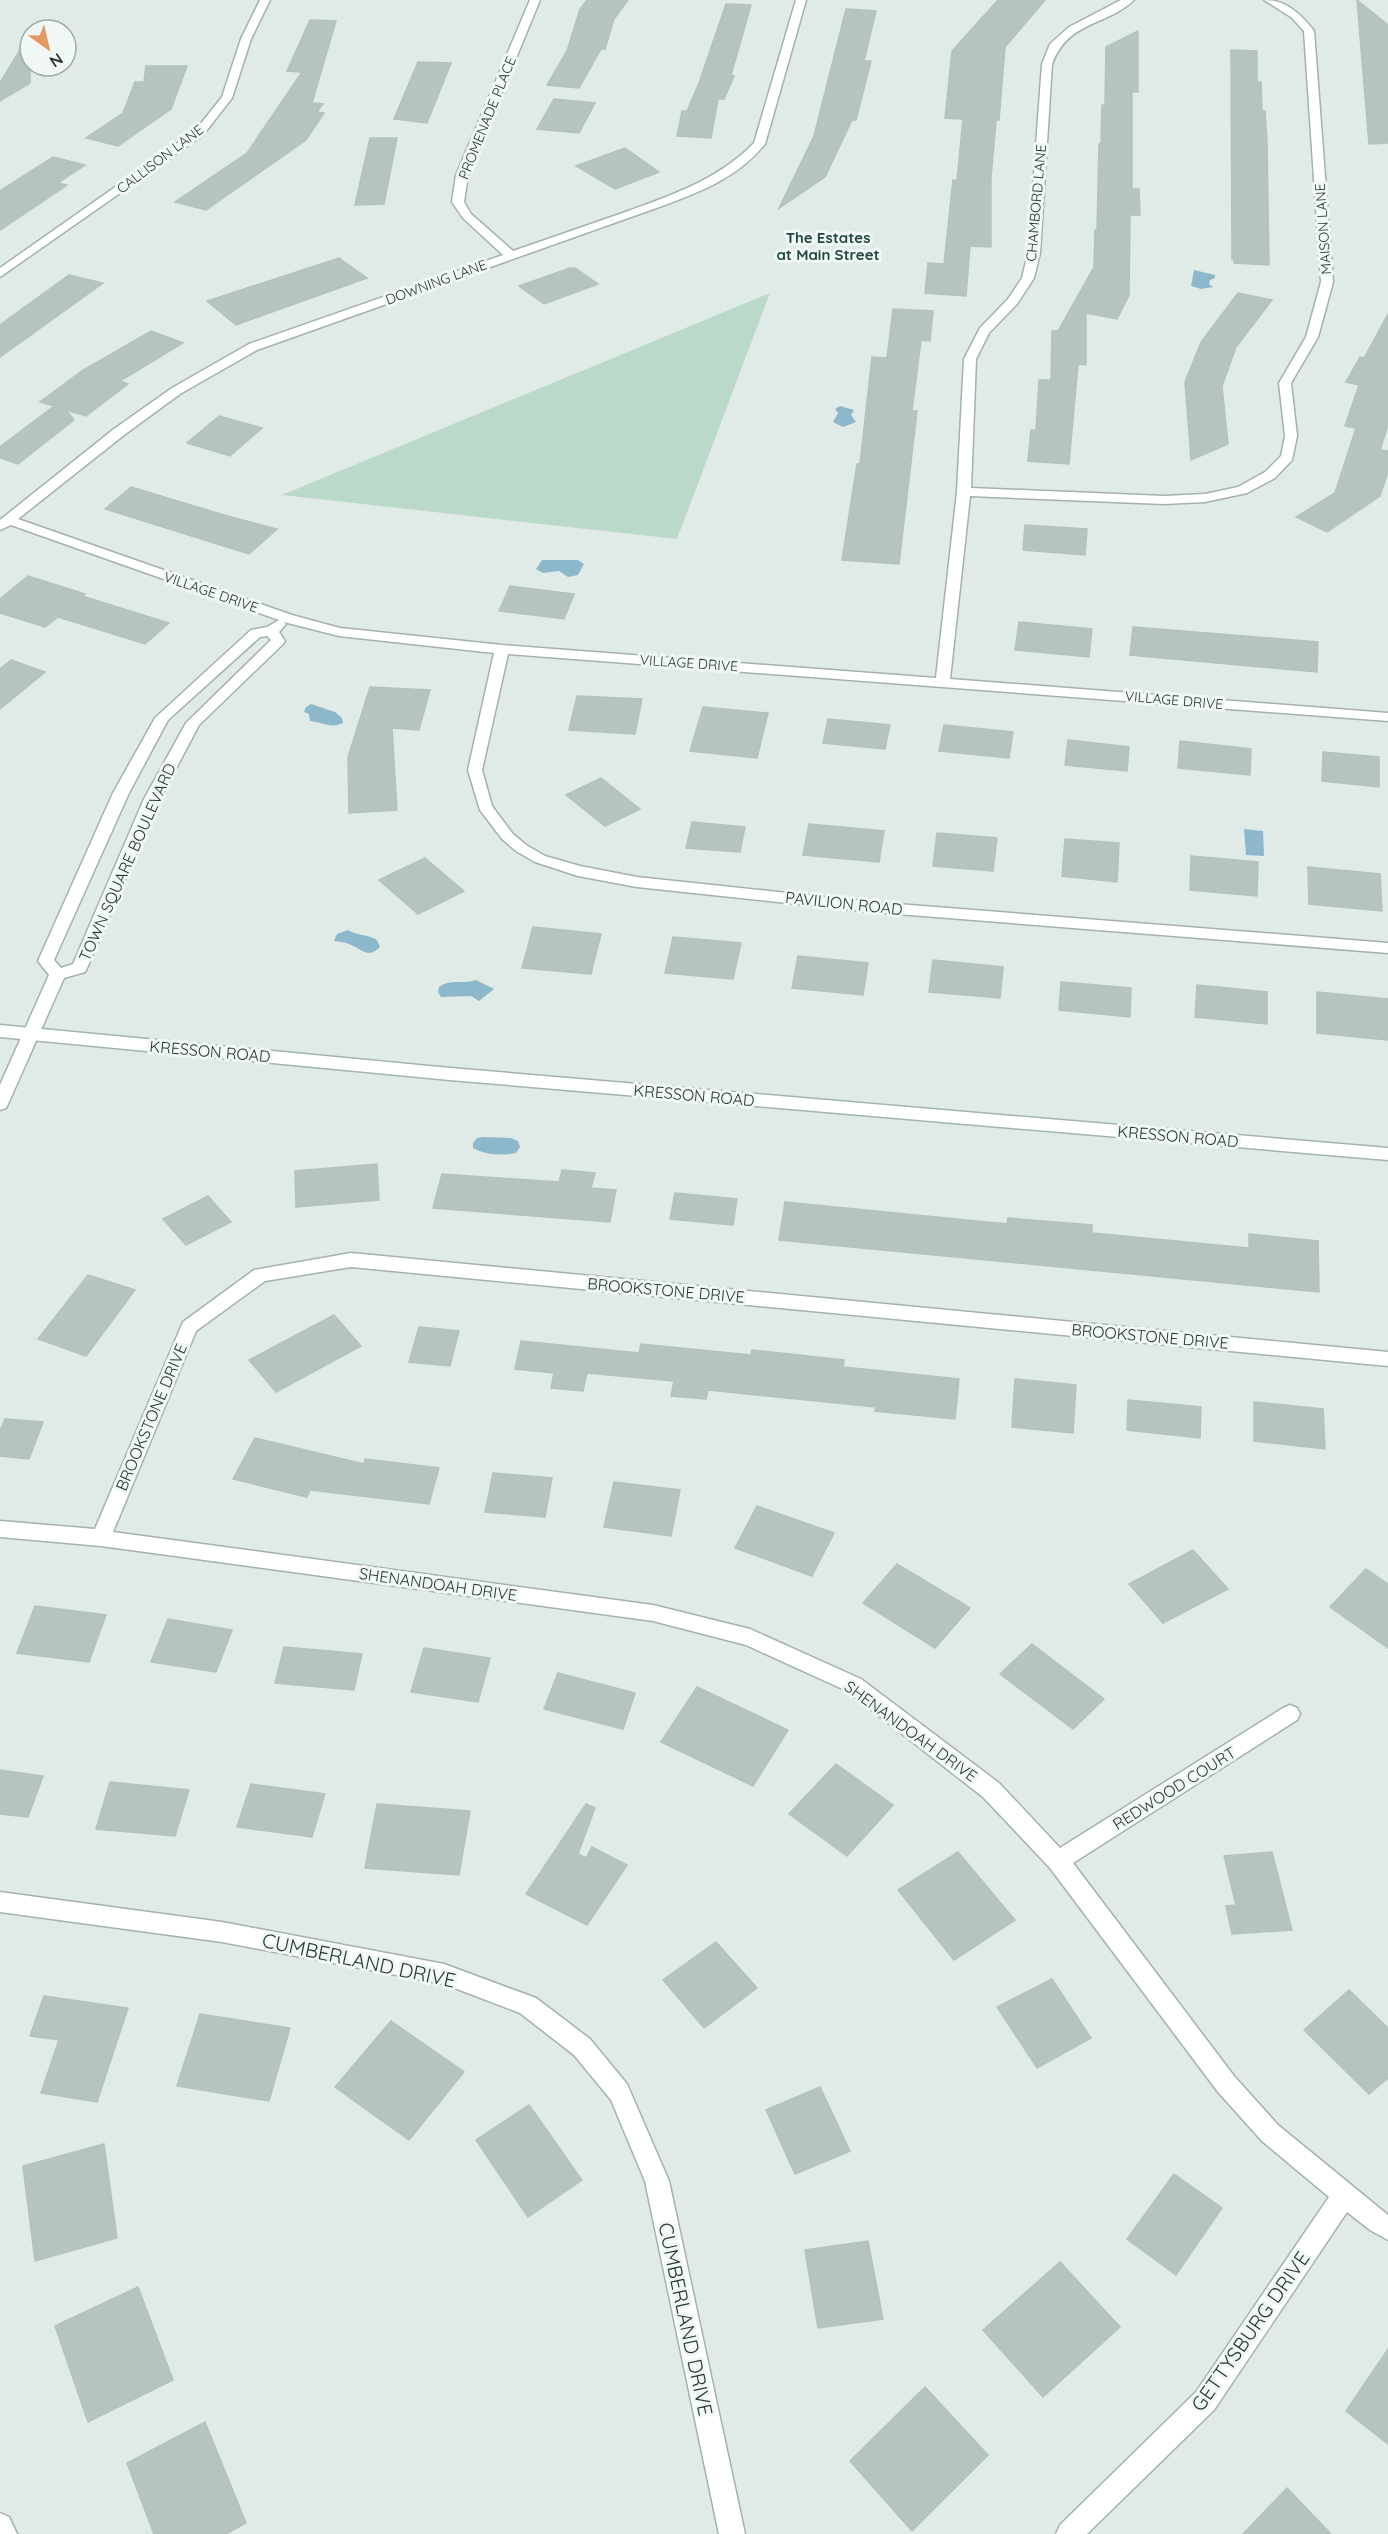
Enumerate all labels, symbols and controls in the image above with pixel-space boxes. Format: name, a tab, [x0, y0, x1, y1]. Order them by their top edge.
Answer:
north arrow	[18, 18, 78, 78]
text: N	[46, 49, 67, 72]
street label: PROMENADE PLACE	[454, 54, 520, 182]
street label: CALLISON LANE	[113, 121, 207, 197]
street label: CHAMBORD LANE	[1022, 144, 1050, 262]
street label: MAISON LANE	[1311, 183, 1335, 275]
district label: The Estates at Main Street	[776, 228, 880, 264]
street label: DOWNING LANE	[383, 255, 489, 309]
street label: VILLAGE DRIVE	[162, 567, 260, 617]
street label: VILLAGE DRIVE	[639, 651, 739, 675]
street label: VILLAGE DRIVE	[1124, 687, 1224, 713]
street label: TOWN SQUARE BOULEVARD	[74, 760, 180, 964]
street label: PAVILION ROAD	[784, 887, 904, 919]
street label: KRESSON ROAD	[149, 1036, 271, 1066]
street label: KRESSON ROAD	[633, 1080, 755, 1110]
street label: KRESSON ROAD	[1117, 1121, 1239, 1151]
street label: BROOKSTONE DRIVE	[587, 1273, 745, 1307]
street label: BROOKSTONE DRIVE	[1071, 1319, 1229, 1353]
street label: BROOKSTONE DRIVE	[111, 1340, 191, 1494]
street label: SHENANDOAH DRIVE	[358, 1563, 518, 1605]
street label: SHENANDOAH DRIVE	[841, 1676, 981, 1786]
street label: REDWOOD COURT	[1109, 1742, 1239, 1834]
street label: CUMBERLAND DRIVE	[260, 1927, 458, 1993]
street label: CUMBERLAND DRIVE	[653, 2220, 719, 2418]
street label: GETTYSBURG DRIVE	[1185, 2246, 1315, 2416]

